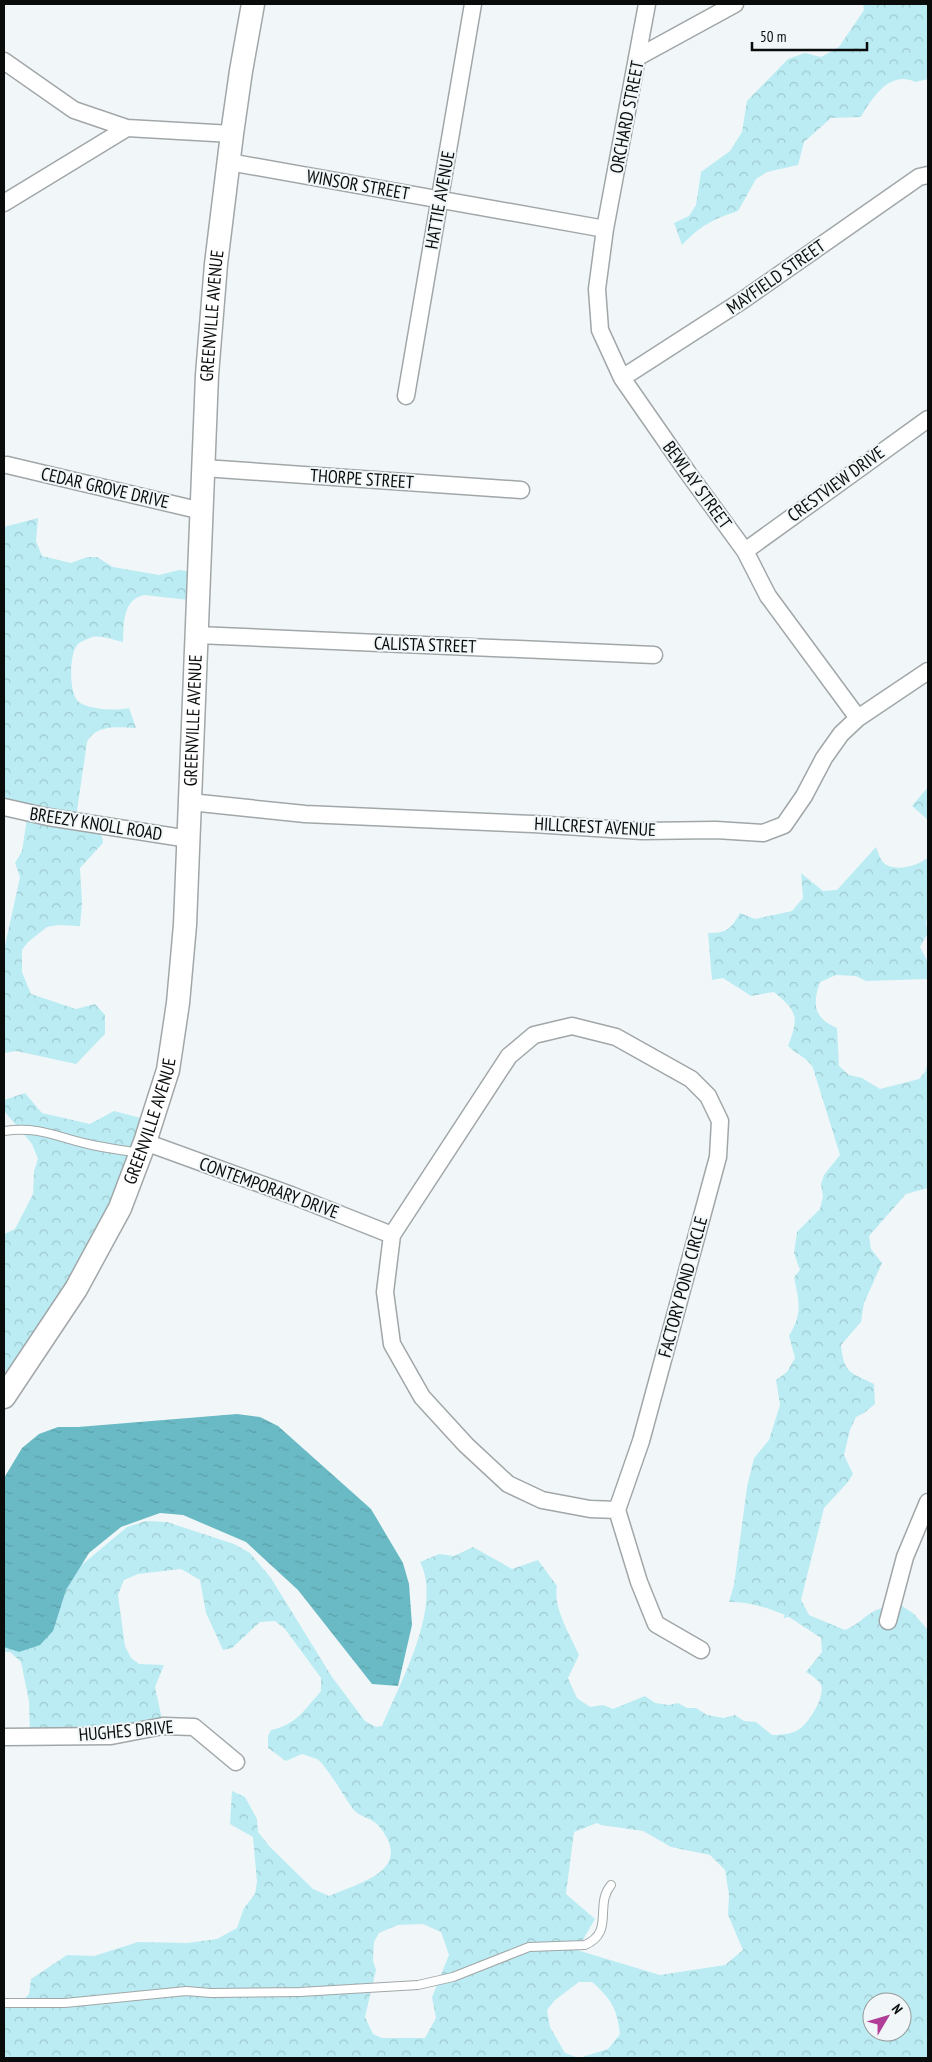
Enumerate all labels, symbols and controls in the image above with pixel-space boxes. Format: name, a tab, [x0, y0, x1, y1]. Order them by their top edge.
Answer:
scale bar	[752, 20, 867, 52]
text: 50 m	[760, 27, 786, 46]
street label: ORCHARD STREET	[604, 59, 649, 175]
street label: HATTIE AVENUE	[420, 149, 459, 251]
street label: WINSOR STREET	[305, 164, 411, 205]
street label: MAYFIELD STREET	[722, 234, 829, 319]
street label: GREENVILLE AVENUE	[195, 249, 229, 382]
street label: BEWLAY STREET	[658, 436, 737, 533]
street label: CRESTVIEW DRIVE	[783, 441, 889, 527]
street label: CEDAR GROVE DRIVE	[39, 462, 171, 513]
street label: THORPE STREET	[309, 463, 415, 494]
street label: CALISTA STREET	[373, 631, 477, 658]
street label: GREENVILLE AVENUE	[179, 654, 207, 787]
street label: BREEZY KNOLL ROAD	[28, 802, 164, 845]
street label: HILLCREST AVENUE	[534, 812, 656, 841]
street label: GREENVILLE AVENUE	[118, 1057, 181, 1188]
street label: CONTEMPORARY DRIVE	[196, 1152, 342, 1223]
street label: FACTORY POND CIRCLE	[653, 1214, 712, 1360]
street label: HUGHES DRIVE	[78, 1715, 174, 1746]
north arrow	[862, 1992, 912, 2042]
text: N	[888, 2000, 907, 2018]

